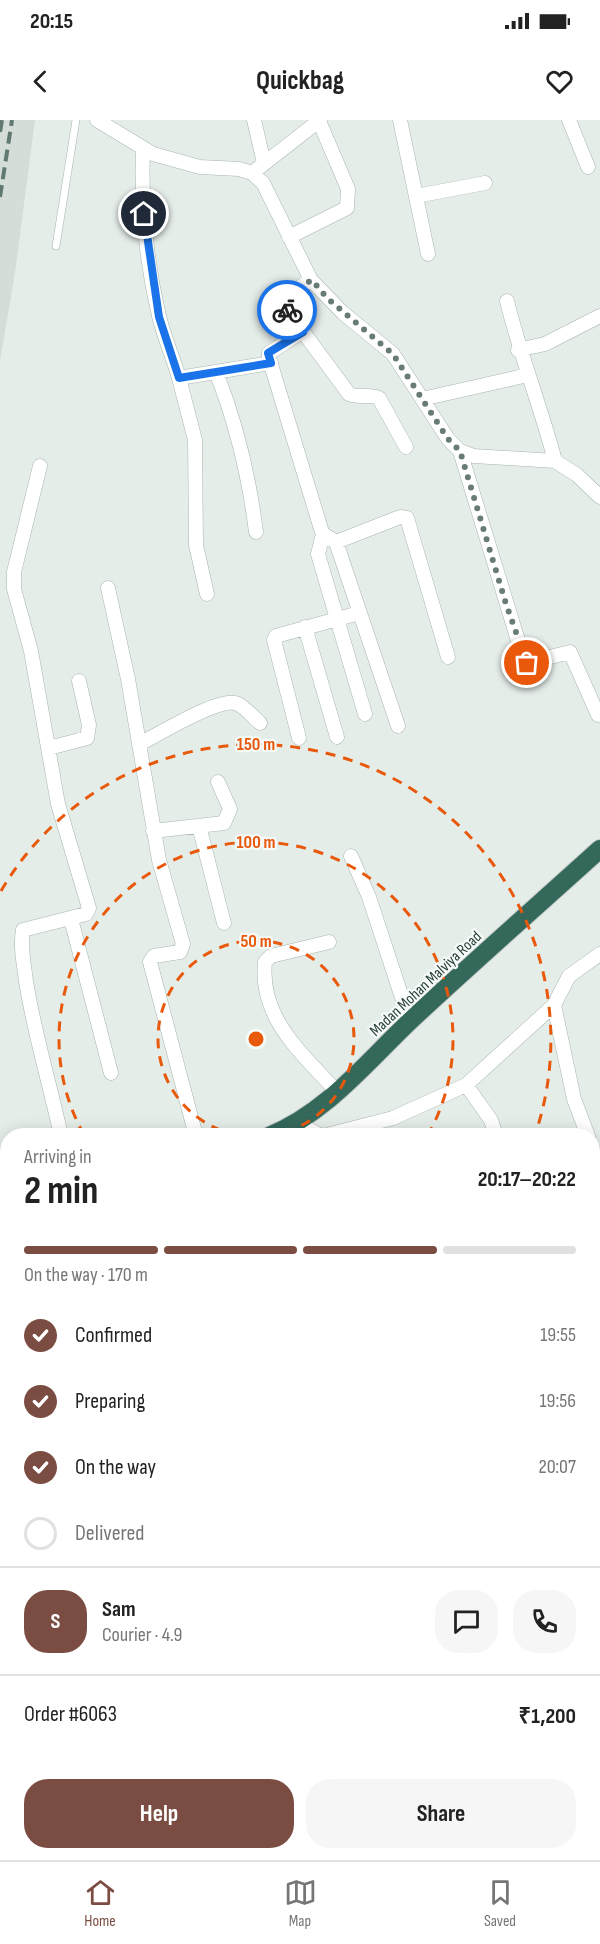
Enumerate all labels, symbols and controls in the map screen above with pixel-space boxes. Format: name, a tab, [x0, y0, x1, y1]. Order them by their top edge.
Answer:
text: 20:15	[30, 8, 73, 35]
icon: back	[24, 65, 57, 98]
text: Quickbag	[256, 65, 344, 97]
icon: heart	[543, 65, 576, 98]
pin	[118, 188, 169, 239]
icon: home	[127, 197, 160, 230]
courier	[257, 280, 317, 340]
icon: bike	[271, 294, 304, 327]
pin	[501, 637, 552, 688]
icon: bag	[510, 646, 543, 679]
text: 150 m	[237, 734, 275, 755]
text: 100 m	[237, 832, 276, 853]
street label: Madan Mohan Malviya Road	[366, 928, 486, 1041]
text: 50 m	[240, 931, 272, 952]
centre of rings	[246, 1029, 266, 1049]
text: Arriving in	[24, 1145, 92, 1169]
text: 20:17–20:22	[478, 1166, 576, 1193]
text: 2 min	[24, 1168, 98, 1215]
text: On the way · 170 m	[24, 1263, 148, 1287]
icon: check	[24, 1319, 57, 1352]
text: Confirmed	[75, 1322, 152, 1349]
text: 19:55	[540, 1323, 576, 1347]
icon: check	[24, 1385, 57, 1418]
text: Preparing	[75, 1388, 145, 1415]
text: 19:56	[540, 1389, 576, 1413]
icon: check	[24, 1451, 57, 1484]
text: On the way	[75, 1454, 156, 1481]
text: 20:07	[538, 1455, 576, 1479]
text: Delivered	[75, 1520, 144, 1547]
button: chat	[435, 1590, 498, 1653]
button: phone	[513, 1590, 576, 1653]
text: Sam	[102, 1596, 136, 1623]
text: S	[51, 1608, 60, 1635]
text: Courier · 4.9	[102, 1623, 182, 1647]
text: Order #6063	[24, 1701, 117, 1728]
text: ₹1,200	[519, 1703, 576, 1730]
button: Help	[24, 1779, 294, 1848]
button: Share	[306, 1779, 576, 1848]
tab: Home	[84, 1876, 117, 1931]
tab: Map	[284, 1876, 317, 1931]
tab: Saved	[484, 1876, 517, 1931]

